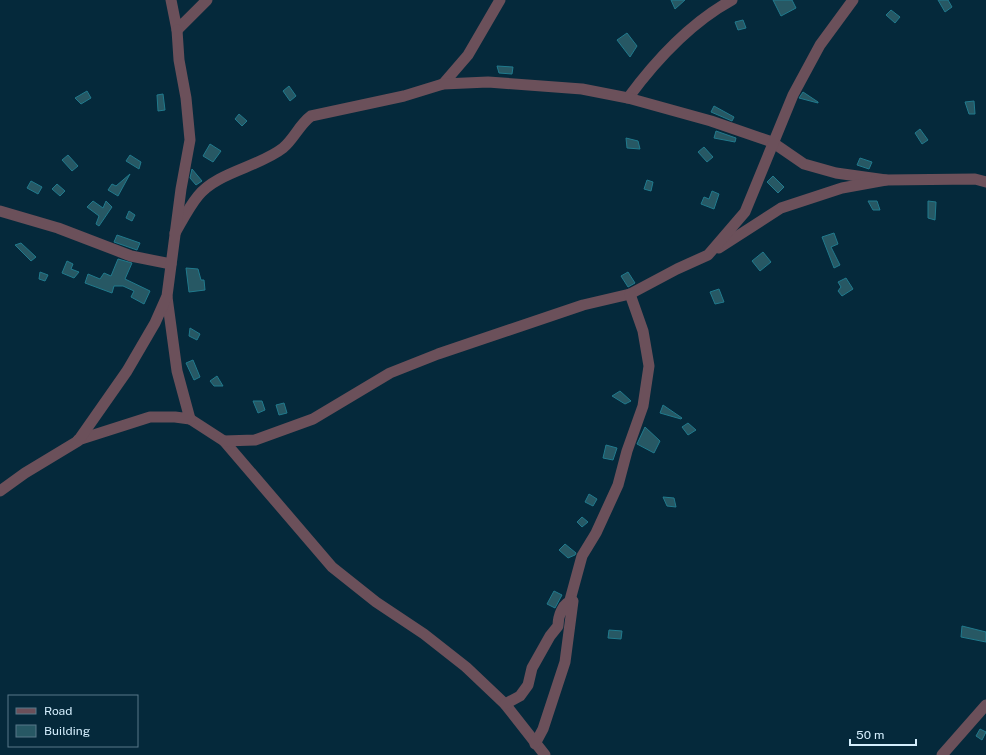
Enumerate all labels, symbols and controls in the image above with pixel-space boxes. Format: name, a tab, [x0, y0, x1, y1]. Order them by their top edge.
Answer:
legend	[8, 695, 138, 747]
text: Road	[44, 704, 72, 718]
scale bar	[850, 721, 916, 747]
text: Building	[44, 724, 90, 738]
text: 50 m	[856, 728, 884, 742]

